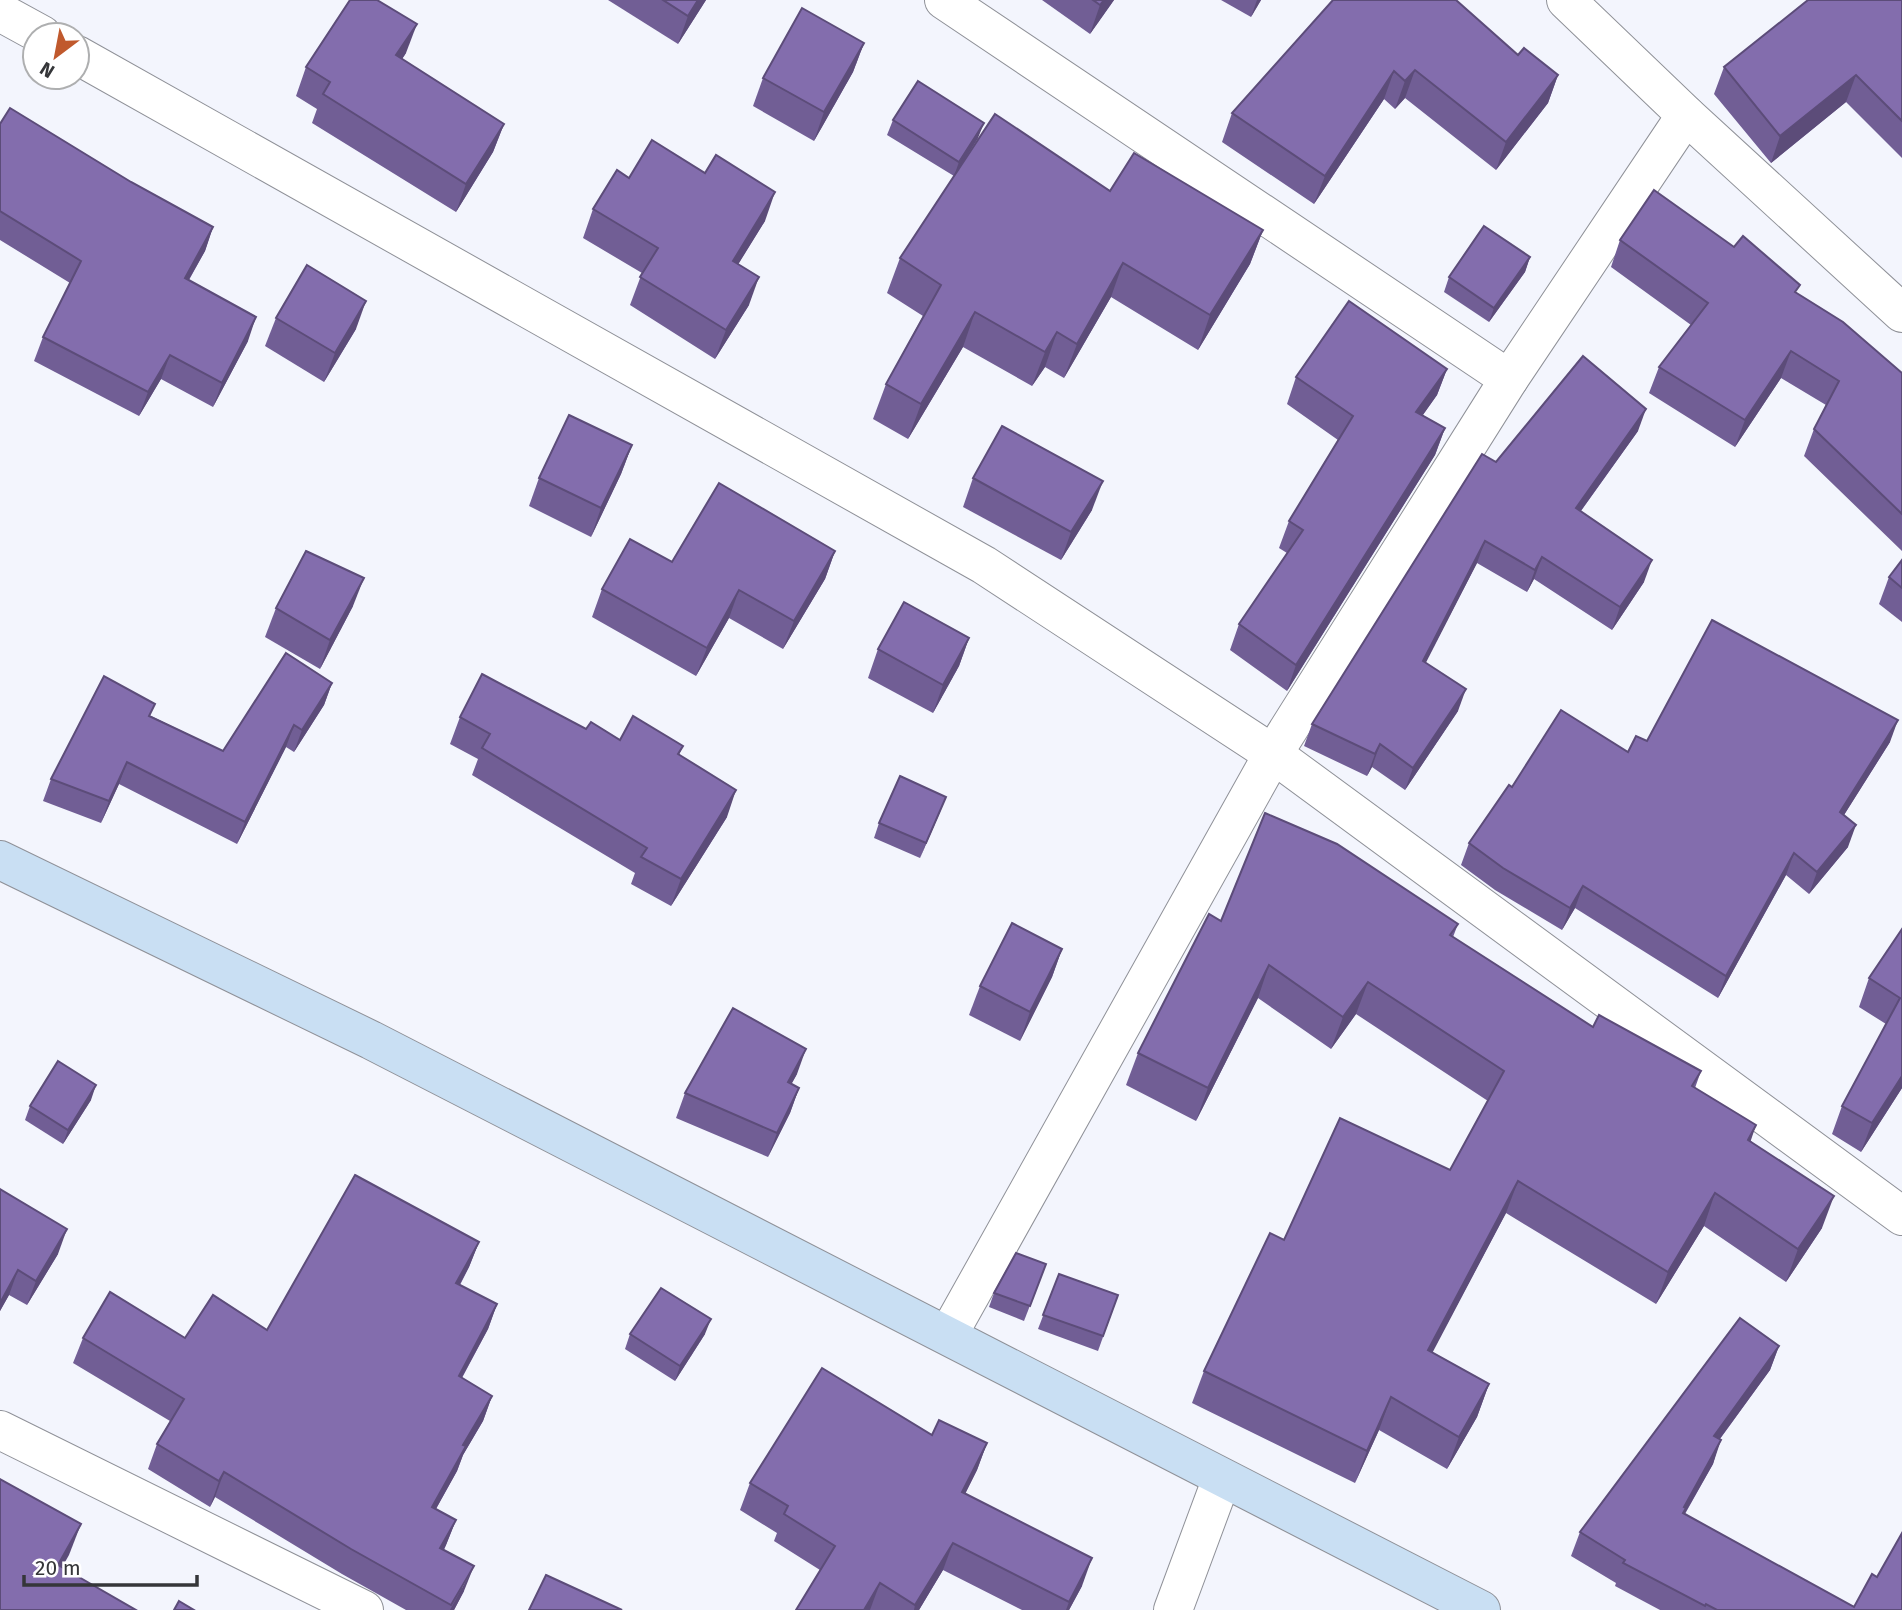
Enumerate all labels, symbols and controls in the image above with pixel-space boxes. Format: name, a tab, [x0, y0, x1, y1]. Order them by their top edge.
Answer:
north arrow	[21, 21, 91, 91]
text: N	[36, 57, 59, 83]
scale bar	[24, 1544, 198, 1588]
text: 20 m	[35, 1555, 81, 1581]

